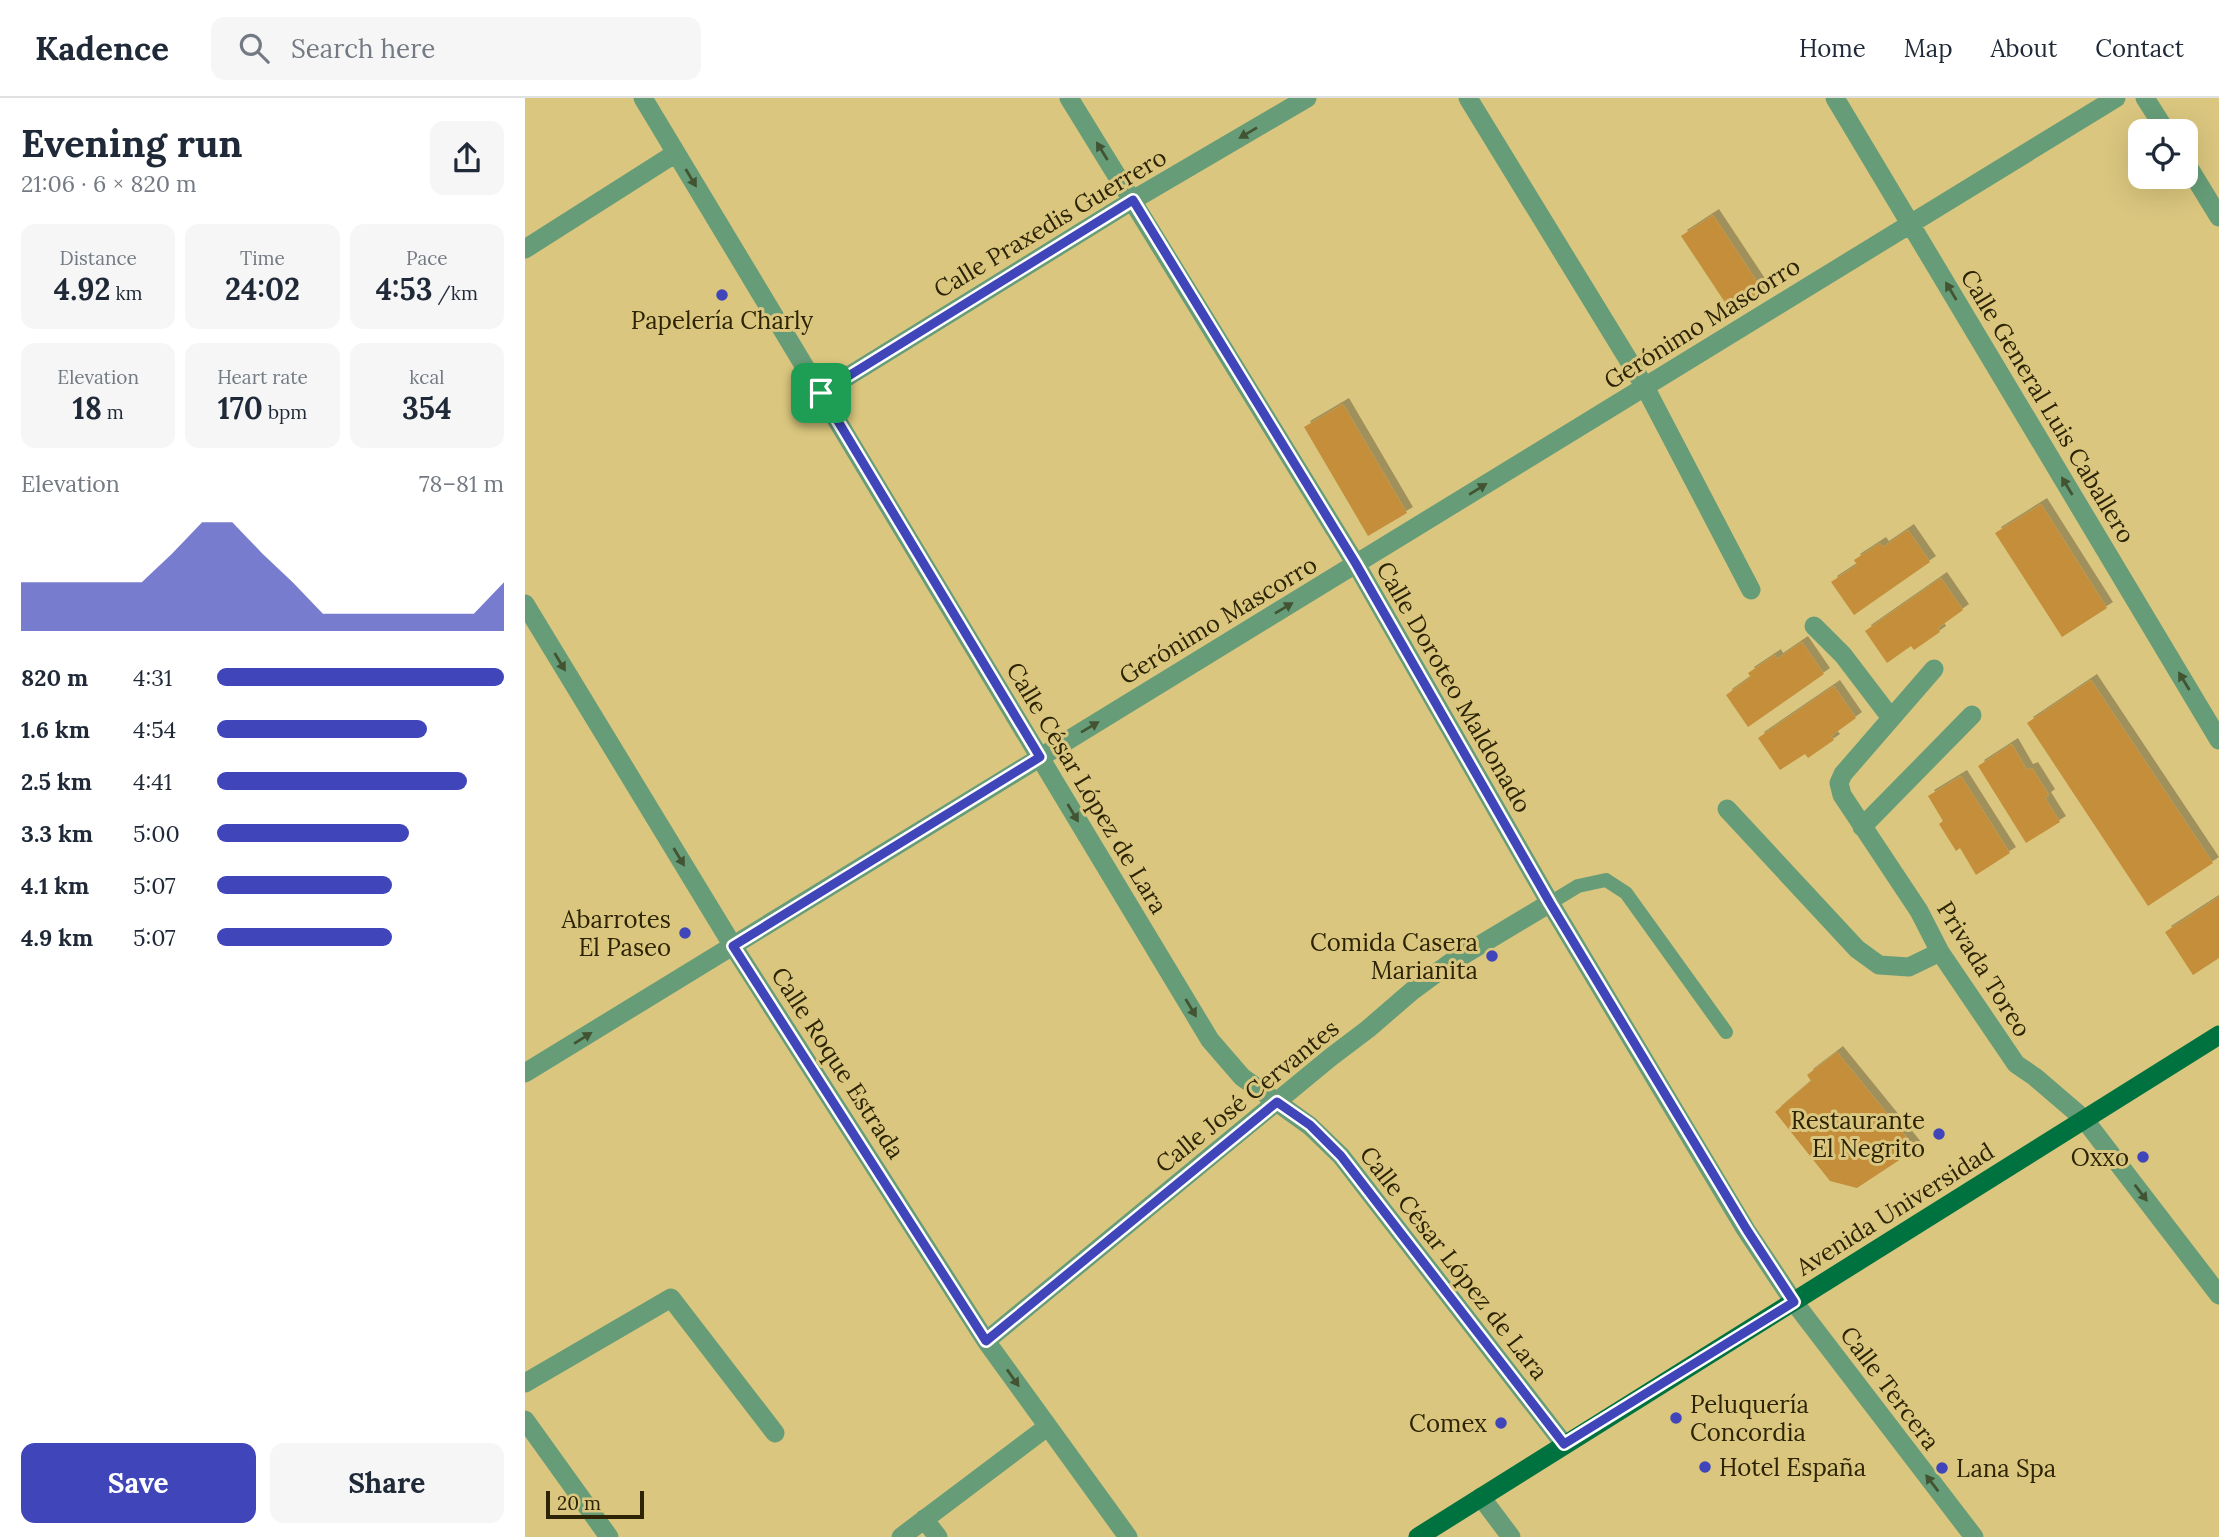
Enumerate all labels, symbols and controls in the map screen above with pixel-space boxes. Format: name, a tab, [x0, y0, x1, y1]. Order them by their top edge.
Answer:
search box	[211, 17, 701, 80]
text: Kadence	[35, 27, 169, 69]
icon: search	[235, 29, 273, 67]
text: Search here	[291, 32, 435, 65]
text: Home	[1799, 33, 1866, 64]
text: Map	[1904, 33, 1953, 64]
text: About	[1991, 33, 2057, 64]
text: Contact	[2095, 33, 2184, 64]
text: Evening run	[21, 119, 243, 167]
map controls	[2128, 119, 2198, 189]
button: locate	[2128, 119, 2198, 189]
button: share	[430, 121, 504, 195]
one-way arrow	[1238, 126, 1257, 139]
street label: Calle Praxedis Guerrero	[928, 141, 1172, 305]
one-way arrow	[1096, 142, 1109, 161]
one-way arrow	[685, 168, 697, 187]
text: 21:06 · 6 × 820 m	[21, 169, 197, 198]
text: Distance	[60, 246, 137, 270]
text: Time	[240, 246, 285, 270]
text: Pace	[406, 246, 448, 270]
street label: Gerónimo Mascorro	[1598, 250, 1806, 396]
street label: Calle General Luis Caballero	[1954, 263, 2142, 549]
text: 4.92	[54, 270, 110, 308]
text: 24:02	[225, 270, 300, 308]
text: 4:53	[376, 270, 433, 308]
text: km	[110, 281, 143, 305]
text: /km	[433, 281, 478, 305]
one-way arrow	[1944, 281, 1957, 300]
marker: Papelería Charly	[714, 287, 730, 303]
place label: Papelería Charly	[631, 305, 814, 336]
pin	[791, 363, 851, 423]
text: Elevation	[57, 365, 139, 389]
text: Heart rate	[217, 365, 308, 389]
text: kcal	[409, 365, 444, 389]
icon: arrive	[802, 374, 840, 412]
text: 18	[73, 389, 102, 427]
text: 170	[218, 389, 263, 427]
text: 354	[402, 389, 452, 427]
text: m	[102, 400, 124, 424]
text: bpm	[263, 400, 307, 424]
text: Elevation	[21, 469, 120, 498]
text: 78–81 m	[419, 469, 504, 498]
one-way arrow	[2061, 477, 2074, 496]
one-way arrow	[1469, 483, 1488, 496]
street label: Gerónimo Mascorro	[1113, 549, 1323, 691]
street label: Calle Doroteo Maldonado	[1369, 556, 1539, 818]
one-way arrow	[1275, 602, 1294, 614]
one-way arrow	[554, 653, 567, 672]
street label: Calle César López de Lara	[999, 656, 1175, 920]
text: 820 m	[21, 663, 88, 692]
text: 4:31	[133, 663, 172, 692]
one-way arrow	[2178, 672, 2190, 691]
text: 1.6 km	[21, 715, 90, 744]
text: 4:54	[133, 715, 176, 744]
one-way arrow	[1081, 720, 1100, 733]
text: 2.5 km	[21, 767, 92, 796]
text: 4:41	[133, 767, 172, 796]
one-way arrow	[1067, 804, 1080, 823]
text: 3.3 km	[21, 819, 93, 848]
text: 5:00	[133, 819, 180, 848]
one-way arrow	[672, 847, 685, 866]
text: 4.1 km	[21, 871, 89, 900]
text: 5:07	[133, 871, 176, 900]
street label: Privada Toreo	[1930, 895, 2038, 1043]
place label: Abarrotes El Paseo	[561, 904, 671, 963]
text: 4.9 km	[21, 923, 93, 952]
text: 5:07	[133, 923, 176, 952]
marker: Abarrotes El Paseo	[677, 925, 693, 941]
place label: Comida Casera Marianita	[1310, 927, 1478, 986]
marker: Comida Casera Marianita	[1484, 948, 1500, 964]
street label: Calle Roque Estrada	[764, 961, 912, 1165]
one-way arrow	[1185, 999, 1197, 1018]
street label: Calle José Cervantes	[1149, 1012, 1345, 1180]
one-way arrow	[574, 1031, 593, 1044]
place label: Restaurante El Negrito	[1791, 1105, 1925, 1164]
marker: Restaurante El Negrito	[1931, 1126, 1947, 1142]
street label: Avenida Universidad	[1789, 1136, 2000, 1283]
street label: Calle César López de Lara	[1353, 1140, 1555, 1386]
place label: Oxxo	[2071, 1142, 2129, 1173]
marker: Oxxo	[2135, 1149, 2151, 1165]
one-way arrow	[2133, 1184, 2147, 1202]
street label: Calle Tercera	[1833, 1320, 1947, 1456]
one-way arrow	[1005, 1369, 1019, 1387]
place label: Peluquería Concordia	[1690, 1389, 1809, 1448]
place label: Comex	[1409, 1408, 1487, 1439]
marker: Peluquería Concordia	[1668, 1410, 1684, 1426]
marker: Comex	[1493, 1415, 1509, 1431]
button: Save	[21, 1443, 256, 1523]
button: Share	[270, 1443, 504, 1523]
place label: Hotel España	[1719, 1452, 1866, 1483]
place label: Lana Spa	[1956, 1453, 2056, 1484]
marker: Hotel España	[1697, 1459, 1713, 1475]
marker: Lana Spa	[1934, 1460, 1950, 1476]
one-way arrow	[1926, 1474, 1940, 1492]
scale bar	[546, 1488, 644, 1520]
text: 20 m	[557, 1491, 601, 1515]

